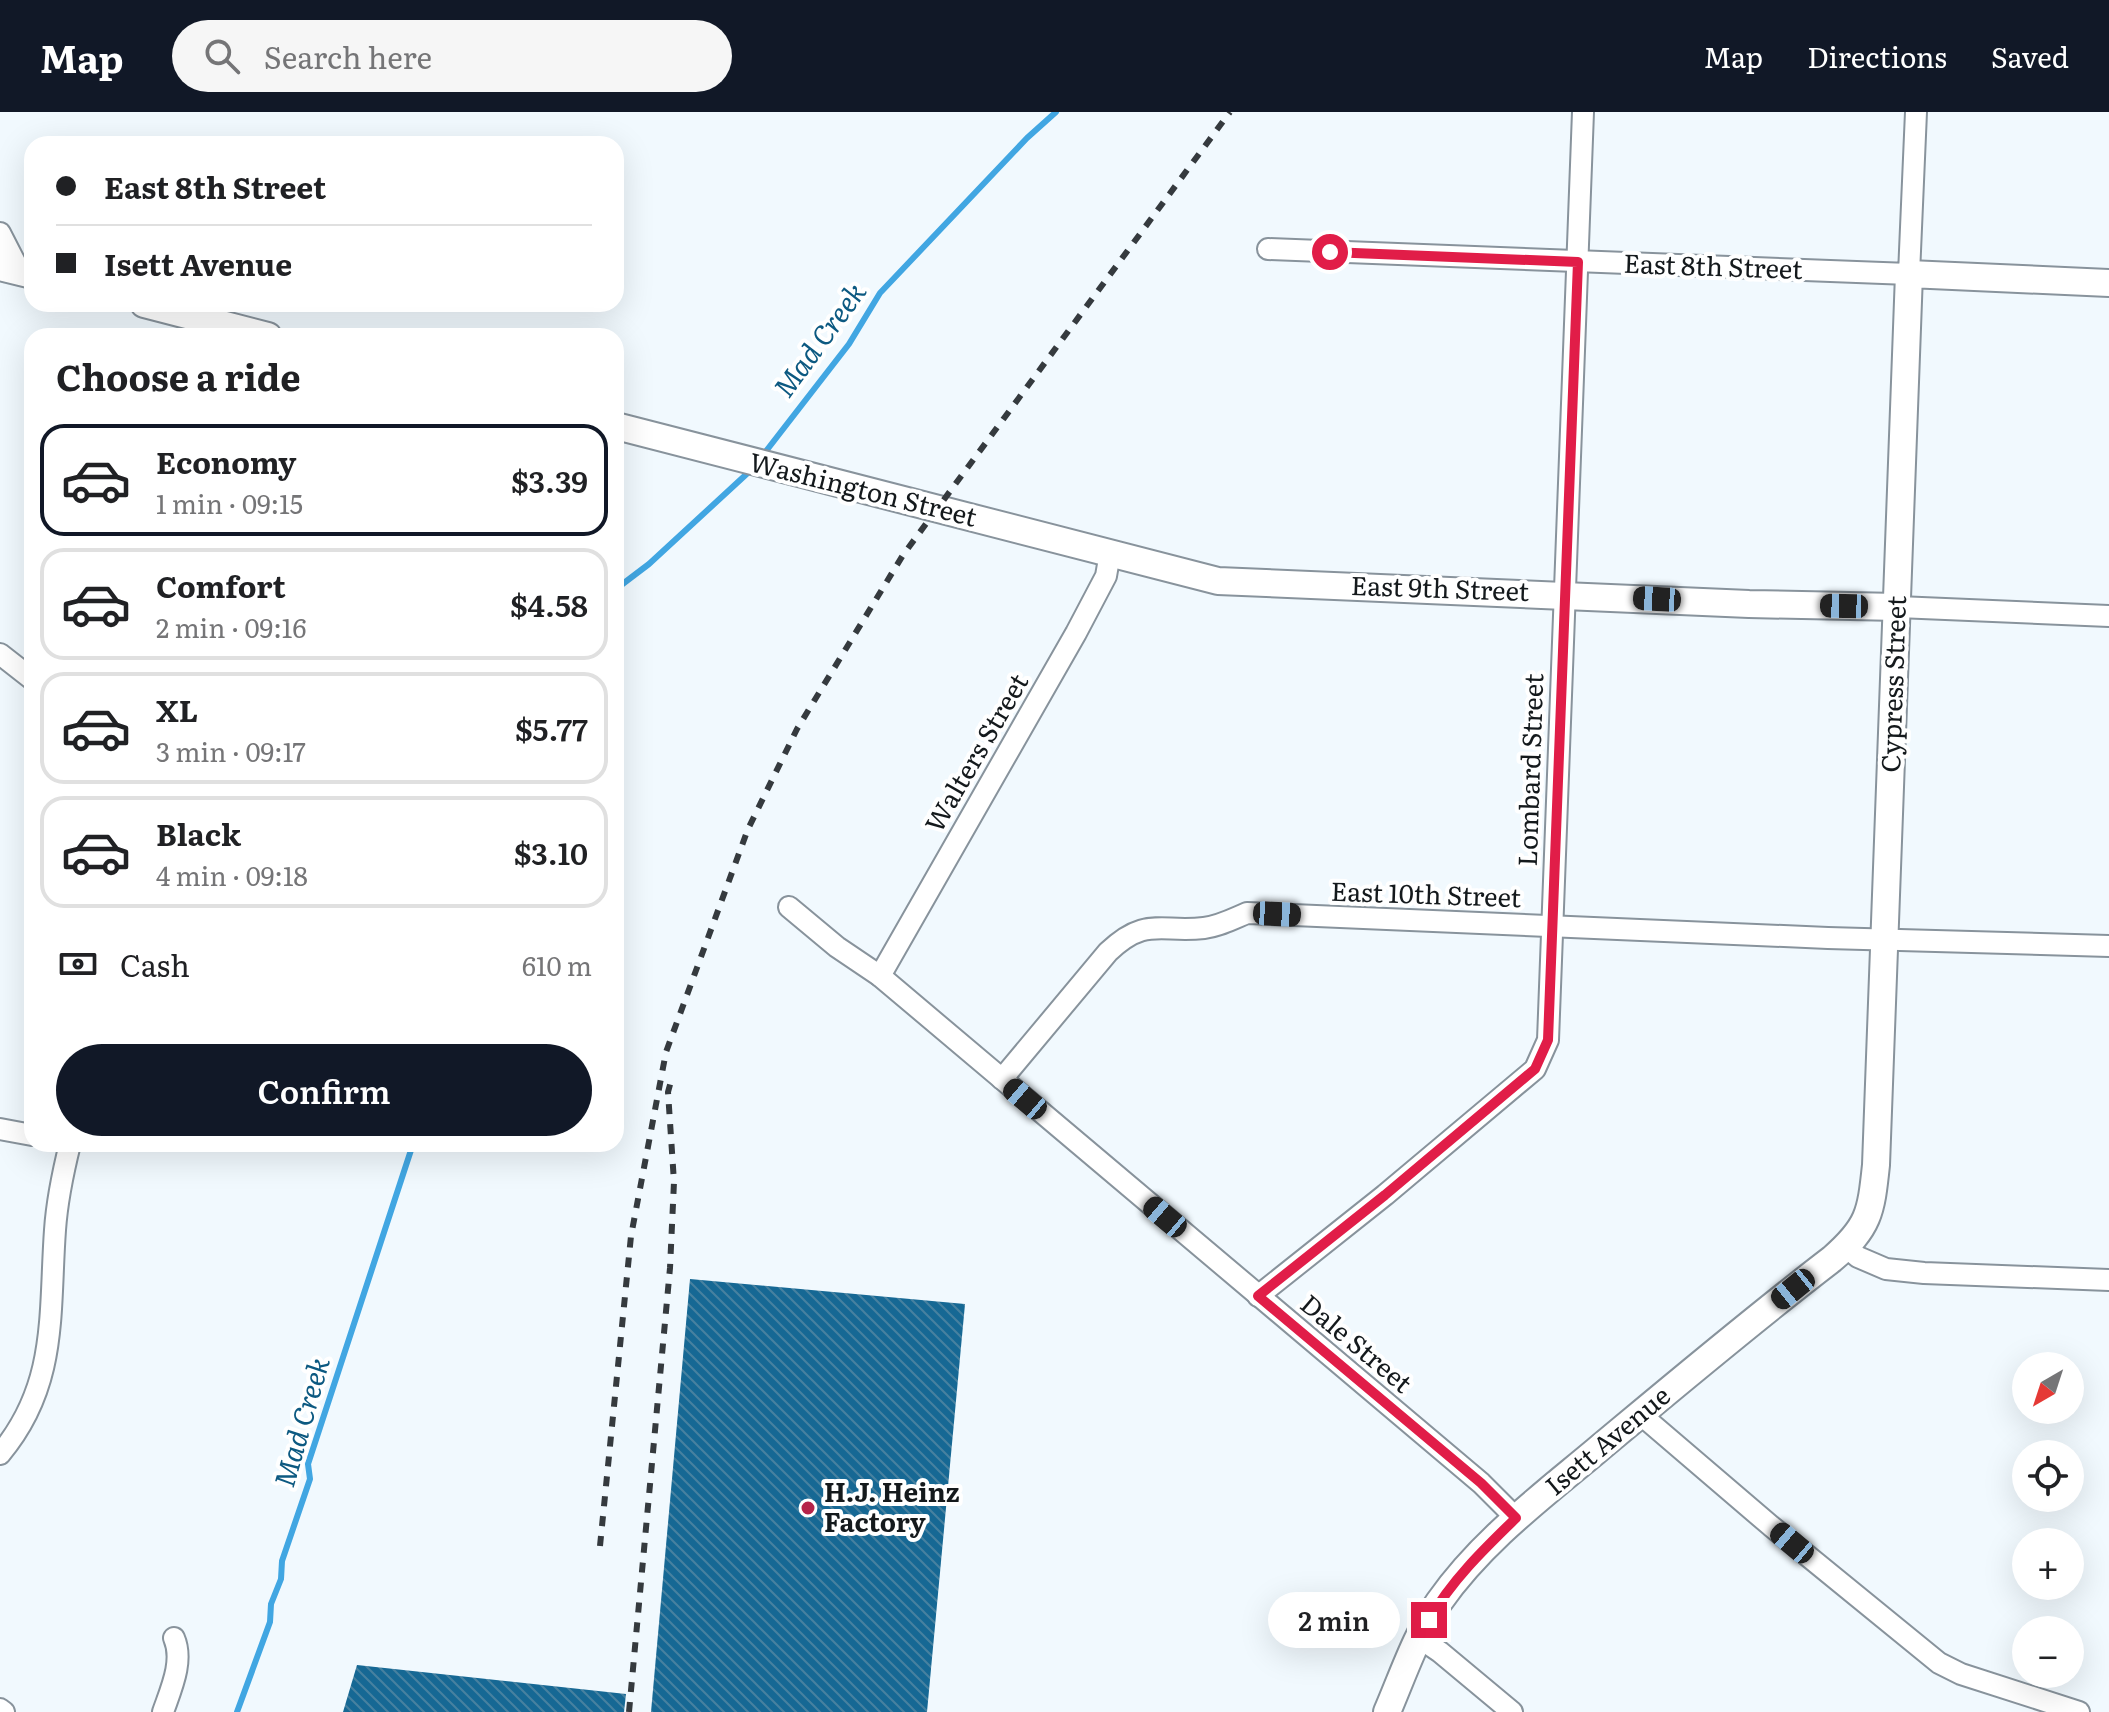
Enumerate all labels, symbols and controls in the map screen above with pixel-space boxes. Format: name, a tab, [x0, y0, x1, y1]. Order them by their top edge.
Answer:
search box	[172, 20, 732, 92]
text: Map	[40, 28, 124, 85]
icon: search	[200, 34, 244, 78]
text: Search here	[264, 34, 432, 78]
text: Map	[1704, 35, 1763, 77]
text: Directions	[1807, 35, 1947, 77]
text: Saved	[1991, 35, 2069, 77]
text: East 8th Street	[104, 164, 326, 208]
route start	[1312, 234, 1348, 270]
text: Isett Avenue	[104, 241, 292, 285]
street label: East 8th Street	[1623, 242, 1804, 287]
water label: Mad Creek	[762, 272, 875, 405]
text: Choose a ride	[56, 349, 301, 402]
text: Economy	[156, 439, 296, 483]
street label: Washington Street	[746, 440, 982, 535]
icon: car	[60, 444, 132, 516]
text: $3.39	[511, 458, 588, 502]
text: 1 min · 09:15	[156, 483, 303, 522]
text: Comfort	[156, 563, 286, 607]
street label: East 9th Street	[1350, 564, 1530, 609]
icon: car	[60, 568, 132, 640]
text: $4.58	[510, 582, 588, 626]
car	[1632, 586, 1682, 612]
car	[1820, 594, 1868, 618]
street label: Cypress Street	[1869, 594, 1914, 773]
text: 2 min · 09:16	[156, 607, 306, 646]
street label: Walters Street	[914, 665, 1036, 838]
street label: Lombard Street	[1506, 672, 1551, 867]
text: XL	[156, 687, 198, 731]
icon: car	[60, 692, 132, 764]
text: $5.77	[515, 706, 588, 750]
text: 3 min · 09:17	[156, 731, 306, 770]
text: Black	[156, 811, 241, 855]
icon: car	[60, 816, 132, 888]
text: $3.10	[514, 830, 588, 874]
text: 4 min · 09:18	[156, 855, 308, 894]
street label: East 10th Street	[1330, 870, 1522, 915]
car	[1252, 901, 1302, 927]
icon: cash	[56, 942, 100, 986]
text: Cash	[120, 942, 190, 986]
text: 610 m	[522, 945, 592, 984]
button: Confirm	[56, 1044, 592, 1136]
car	[999, 1074, 1051, 1124]
car	[1139, 1192, 1191, 1242]
car	[1767, 1265, 1819, 1313]
street label: Dale Street	[1293, 1284, 1422, 1401]
water label: Mad Creek	[261, 1351, 339, 1491]
north arrow	[2012, 1352, 2084, 1424]
map controls	[2012, 1352, 2084, 1688]
street label: Isett Avenue	[1535, 1375, 1678, 1503]
button: locate	[2012, 1440, 2084, 1512]
place label: H.J. Heinz Factory	[824, 1471, 960, 1540]
marker: H.J. Heinz Factory	[799, 1499, 817, 1517]
car	[1766, 1518, 1818, 1568]
button: +	[2012, 1528, 2084, 1600]
callout: 2 min	[1269, 1592, 1401, 1648]
text: 2 min	[1298, 1600, 1370, 1639]
route end	[1411, 1602, 1447, 1638]
button: −	[2012, 1616, 2084, 1688]

